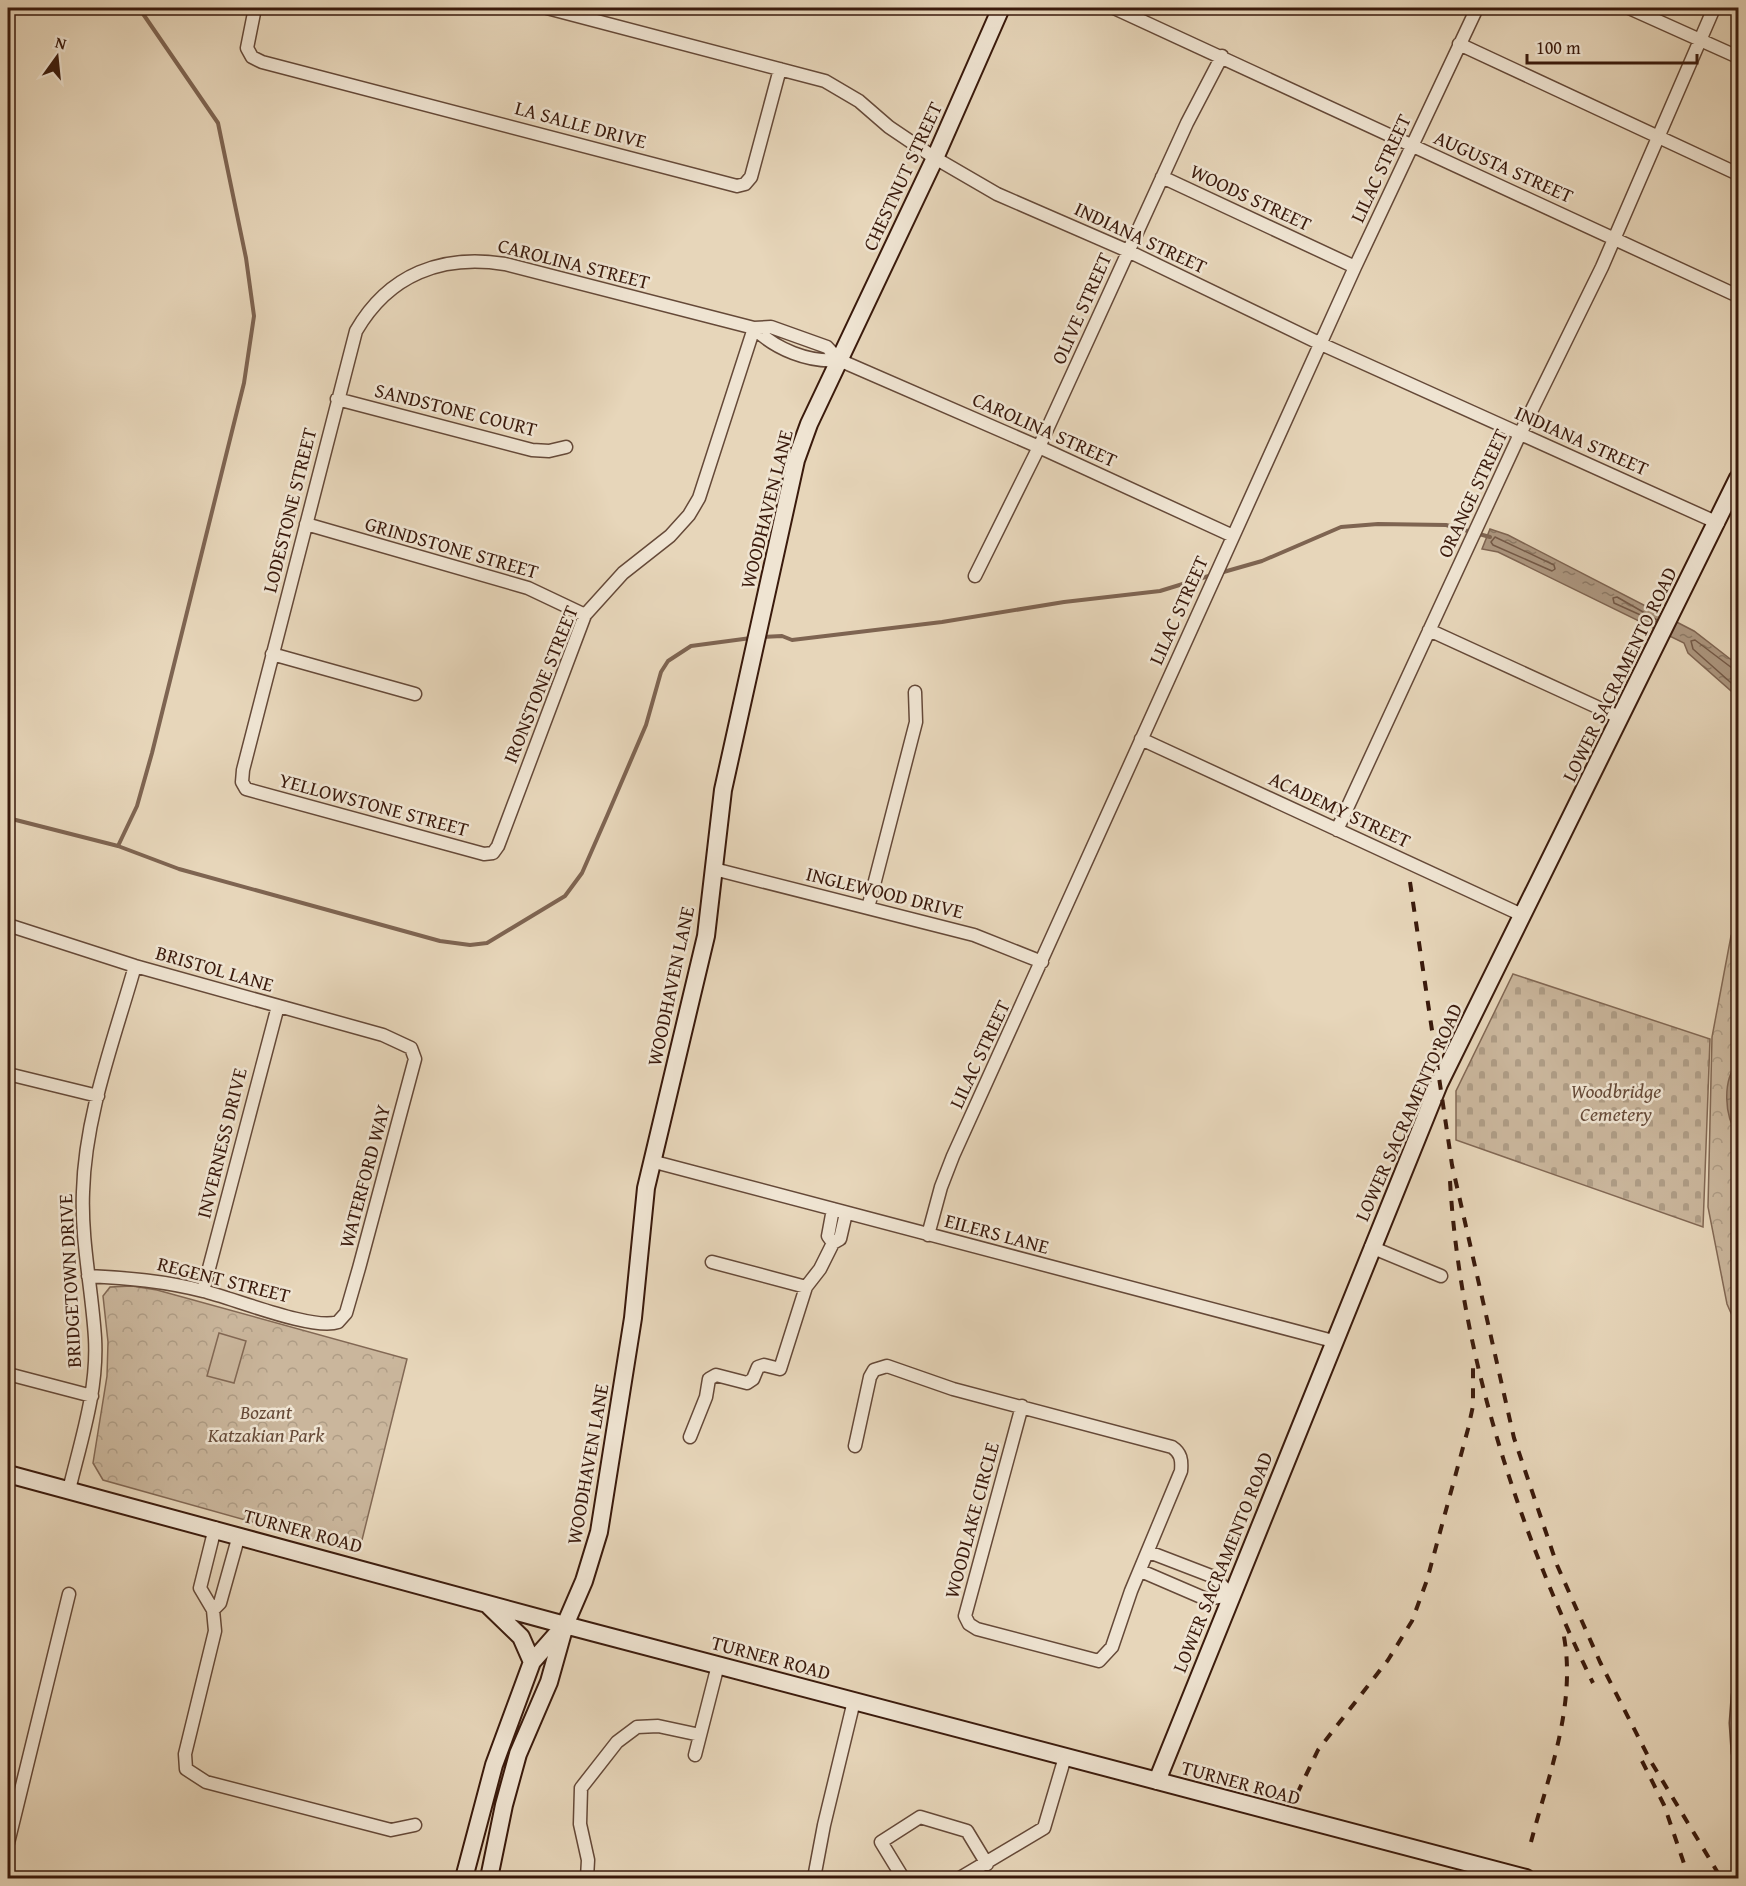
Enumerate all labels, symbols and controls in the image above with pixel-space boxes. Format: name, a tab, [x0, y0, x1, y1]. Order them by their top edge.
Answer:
north arrow	[27, 27, 87, 87]
scale bar	[1527, 27, 1696, 65]
text: N	[53, 30, 69, 56]
text: 100 m	[1536, 34, 1581, 61]
street label: LA SALLE DRIVE	[512, 92, 650, 156]
street label: CHESTNUT STREET	[855, 97, 949, 255]
street label: LILAC STREET	[1342, 109, 1418, 227]
street label: AUGUSTA STREET	[1430, 122, 1578, 210]
street label: WOODS STREET	[1185, 156, 1317, 238]
street label: INDIANA STREET	[1070, 194, 1212, 280]
street label: CAROLINA STREET	[495, 230, 653, 296]
street label: OLIVE STREET	[1043, 247, 1119, 369]
street label: SANDSTONE COURT	[372, 375, 540, 443]
street label: CAROLINA STREET	[968, 384, 1122, 474]
street label: INDIANA STREET	[1511, 398, 1653, 482]
street label: ORANGE STREET	[1429, 424, 1515, 562]
street label: LODESTONE STREET	[255, 425, 323, 595]
street label: WOODHAVEN LANE	[732, 427, 800, 591]
street label: GRINDSTONE STREET	[362, 508, 542, 586]
street label: LILAC STREET	[1141, 551, 1215, 669]
street label: LOWER SACRAMENTO ROAD	[1554, 562, 1684, 786]
street label: IRONSTONE STREET	[495, 601, 585, 767]
street label: ACADEMY STREET	[1264, 763, 1416, 855]
street label: YELLOWSTONE STREET	[276, 765, 472, 843]
street label: INGLEWOOD DRIVE	[803, 858, 967, 926]
street label: WOODHAVEN LANE	[639, 903, 701, 1069]
street label: BRISTOL LANE	[153, 937, 277, 999]
street label: LILAC STREET	[941, 995, 1017, 1113]
street label: LOWER SACRAMENTO ROAD	[1347, 998, 1469, 1226]
street label: INVERNESS DRIVE	[188, 1065, 254, 1221]
park label: Woodbridge Cemetery	[1571, 1076, 1661, 1128]
street label: WATERFORD WAY	[331, 1101, 397, 1251]
street label: BRIDGETOWN DRIVE	[50, 1193, 88, 1369]
street label: EILERS LANE	[942, 1205, 1052, 1261]
street label: REGENT STREET	[154, 1248, 294, 1310]
street label: WOODHAVEN LANE	[559, 1381, 615, 1547]
park label: Bozant Katzakian Park	[207, 1397, 325, 1449]
street label: WOODLAKE CIRCLE	[936, 1439, 1006, 1601]
street label: LOWER SACRAMENTO ROAD	[1164, 1447, 1280, 1677]
street label: TURNER ROAD	[240, 1500, 366, 1560]
street label: TURNER ROAD	[708, 1627, 834, 1687]
street label: TURNER ROAD	[1178, 1752, 1304, 1812]

